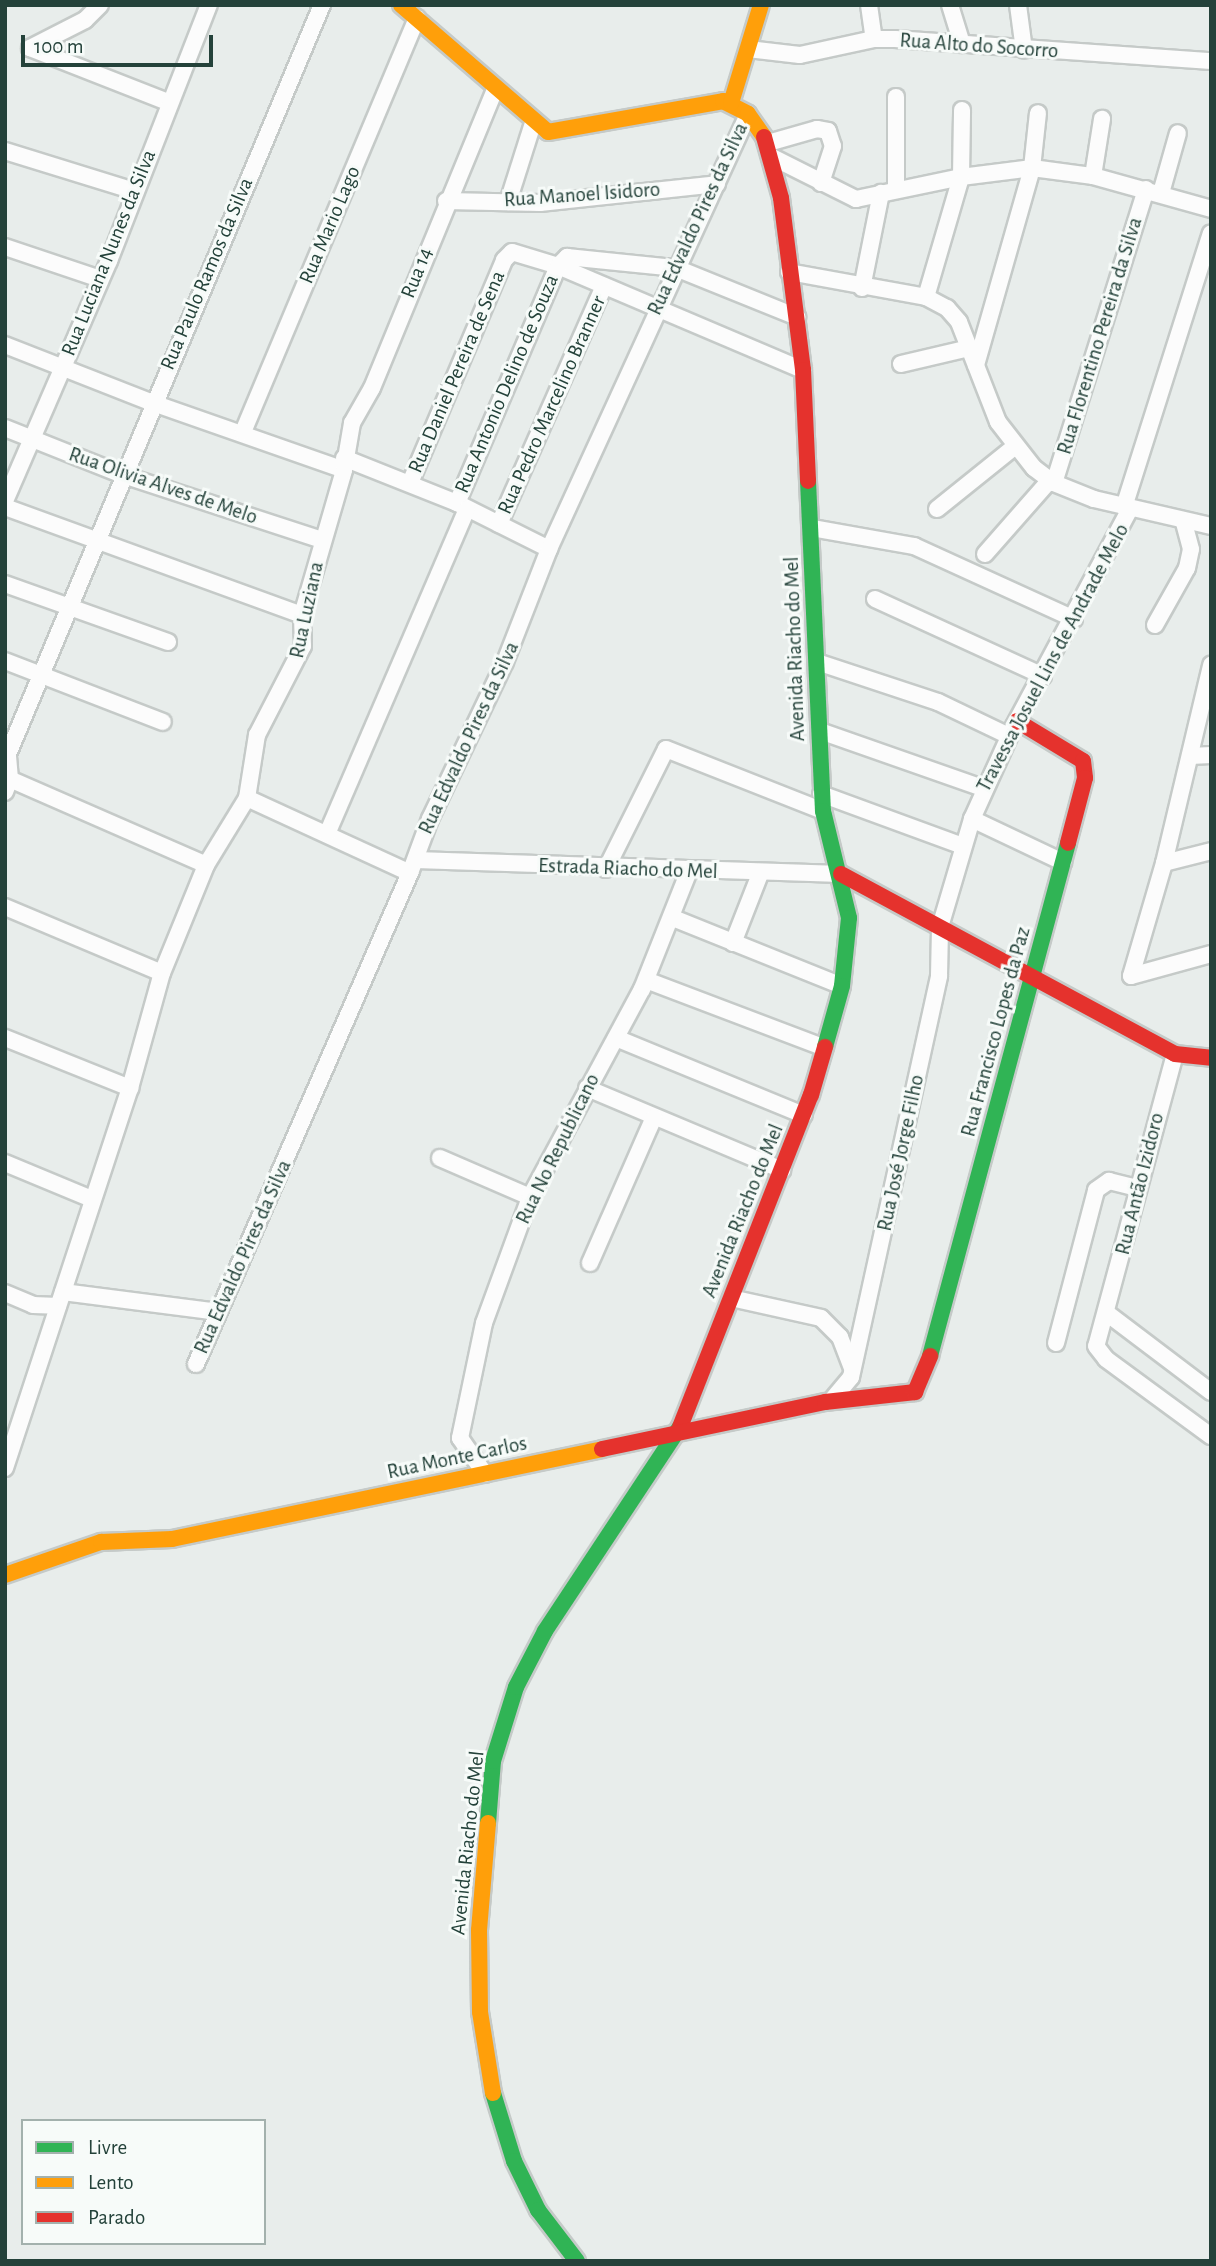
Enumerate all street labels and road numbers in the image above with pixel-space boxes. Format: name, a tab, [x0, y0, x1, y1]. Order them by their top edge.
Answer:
street label: Rua Alto do Socorro	[899, 28, 1059, 64]
street label: Rua Edvaldo Pires da Silva	[642, 119, 754, 319]
street label: Rua Luciana Nunes da Silva	[56, 146, 162, 360]
street label: Rua Mario Lago	[294, 162, 366, 288]
street label: Rua Paulo Ramos da Silva	[155, 174, 259, 374]
street label: Rua Manoel Isidoro	[503, 177, 661, 213]
street label: Rua Florentino Pereira da Silva	[1052, 214, 1148, 458]
street label: Rua 14	[395, 244, 439, 302]
street label: Rua Daniel Pereira de Sena	[403, 267, 511, 477]
street label: Rua Antonio Delino de Souza	[449, 271, 565, 497]
street label: Rua Pedro Marcelino Branner	[492, 292, 612, 518]
street label: Rua Olivia Alves de Melo	[65, 442, 261, 530]
street label: Travessa Josuel Lins de Andrade Melo	[971, 520, 1135, 796]
street label: Avenida Riacho do Mel	[779, 556, 811, 742]
street label: Rua Luziana	[284, 559, 330, 661]
street label: Rua Edvaldo Pires da Silva	[413, 638, 525, 838]
street label: Estrada Riacho do Mel	[538, 853, 718, 885]
street label: Rua Francisco Lopes da Paz	[956, 924, 1036, 1140]
street label: Rua No Republicano	[511, 1070, 605, 1228]
street label: Rua José Jorge Filho	[872, 1072, 930, 1234]
street label: Rua Antão Izidoro	[1110, 1110, 1170, 1258]
street label: Avenida Riacho do Mel	[697, 1121, 789, 1301]
street label: Rua Edvaldo Pires da Silva	[189, 1156, 297, 1358]
street label: Rua Monte Carlos	[385, 1431, 529, 1485]
street label: Avenida Riacho do Mel	[446, 1750, 490, 1936]

